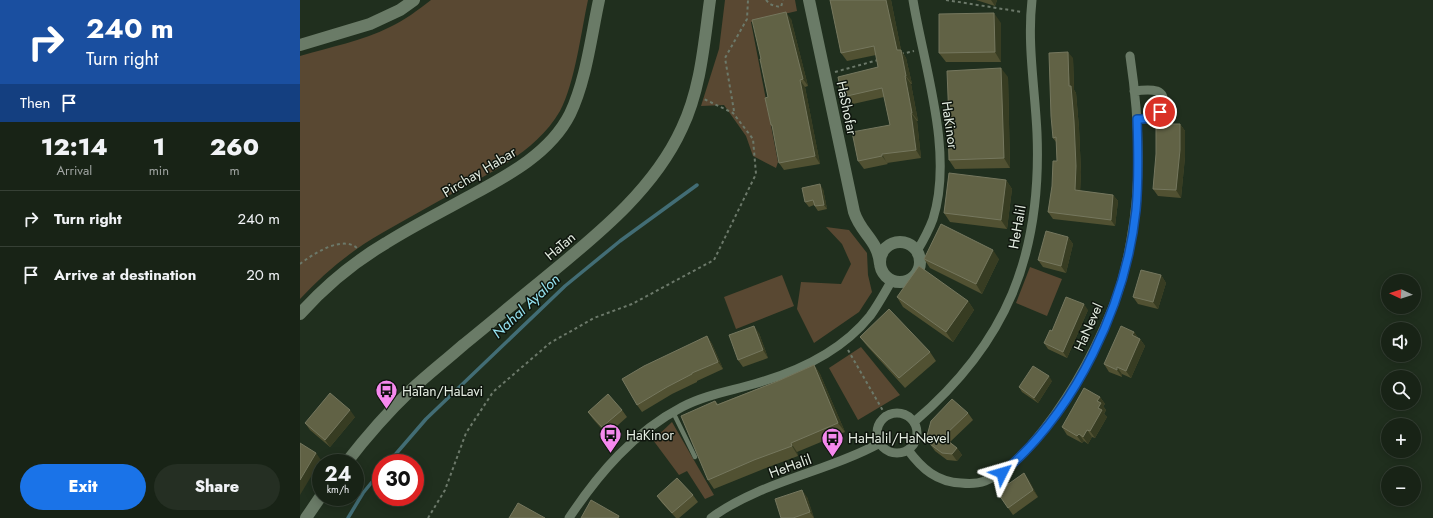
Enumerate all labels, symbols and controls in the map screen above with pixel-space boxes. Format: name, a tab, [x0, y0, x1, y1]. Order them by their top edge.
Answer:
text: 240 m	[86, 8, 174, 49]
icon: right	[20, 16, 72, 68]
text: Turn right	[86, 46, 158, 72]
street label: HaShofar	[832, 79, 863, 137]
text: Then	[20, 92, 50, 114]
icon: arrive	[58, 92, 80, 114]
pin	[1143, 95, 1177, 129]
street label: HaKinor	[937, 100, 963, 150]
icon: arrive	[1149, 101, 1171, 123]
text: 12:14	[41, 129, 108, 164]
text: 1	[152, 129, 165, 164]
text: 260	[210, 129, 259, 164]
street label: Pirchay Habar	[438, 142, 520, 202]
text: Arrival	[56, 161, 92, 180]
text: min	[149, 161, 169, 180]
text: m	[229, 161, 240, 180]
street label: HeHalil	[1003, 204, 1031, 250]
icon: right	[20, 208, 42, 230]
text: Turn right	[54, 208, 122, 230]
text: 240 m	[238, 208, 280, 230]
street label: HaTan	[540, 227, 580, 265]
icon: arrive	[20, 264, 42, 286]
text: Arrive at destination	[54, 264, 196, 286]
text: 20 m	[246, 264, 280, 286]
water label: Nahal Ayalon	[487, 269, 565, 343]
north arrow	[1381, 274, 1421, 314]
map controls	[1381, 274, 1421, 506]
street label: HaNevel	[1068, 300, 1108, 354]
button: sound	[1381, 322, 1421, 362]
button: search	[1381, 370, 1421, 410]
bus stop icon: HaTan/HaLavi	[374, 378, 400, 411]
place label: HaTan/HaLavi	[402, 381, 483, 401]
button: +	[1381, 418, 1421, 458]
bus stop icon: HaKinor	[598, 422, 624, 455]
place label: HaKinor	[626, 425, 674, 445]
bus stop icon: HaHalil/HaNevel	[820, 425, 846, 458]
place label: HaHalil/HaNevel	[848, 428, 950, 448]
street label: HeHalil	[766, 449, 814, 483]
position arrow	[981, 452, 1023, 494]
speed limit sign: 30	[372, 454, 424, 506]
text: 24	[324, 460, 352, 489]
button: Exit	[20, 464, 146, 510]
button: Share	[154, 464, 280, 510]
button: −	[1381, 466, 1421, 506]
text: km/h	[327, 482, 349, 497]

